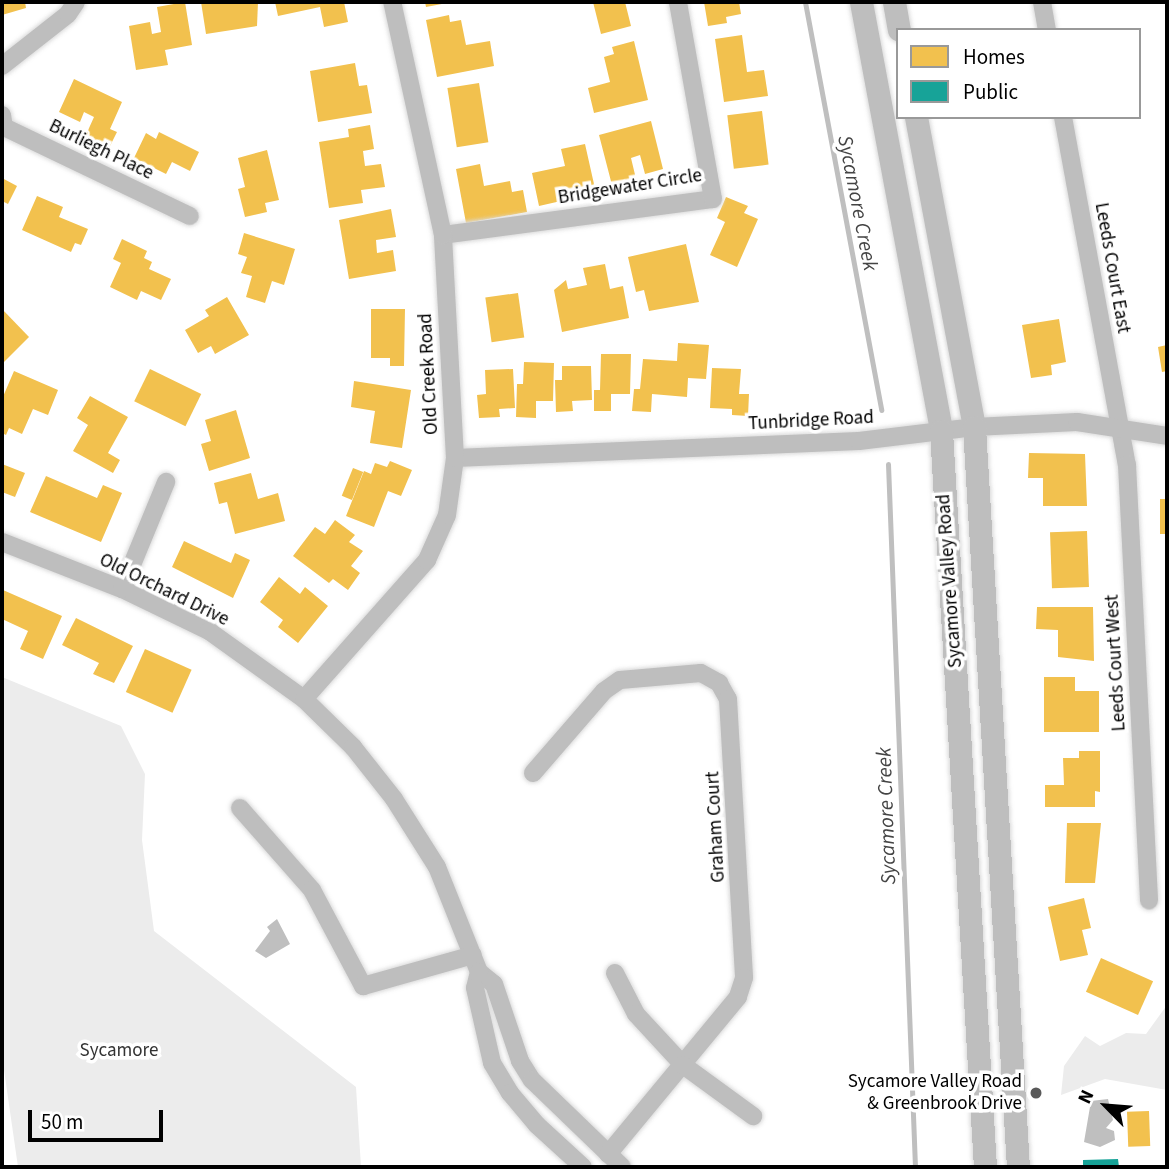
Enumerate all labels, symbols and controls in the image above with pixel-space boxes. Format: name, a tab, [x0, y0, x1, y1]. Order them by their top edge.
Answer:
legend	[896, 28, 1141, 119]
text: Homes	[963, 42, 1025, 72]
text: Public	[963, 77, 1018, 107]
street label: Burliegh Place	[45, 115, 157, 185]
water label: Sycamore Creek	[833, 133, 883, 273]
street label: Bridgewater Circle	[556, 164, 704, 210]
street label: Leeds Court East	[1089, 201, 1135, 335]
street label: Old Creek Road	[414, 313, 444, 435]
street label: Tunbridge Road	[748, 406, 874, 436]
street label: Sycamore Valley Road	[933, 493, 967, 669]
street label: Old Orchard Drive	[95, 549, 233, 631]
street label: Leeds Court West	[1101, 594, 1131, 732]
water label: Sycamore Creek	[871, 747, 901, 885]
street label: Graham Court	[702, 771, 730, 883]
park label: Sycamore	[80, 1040, 158, 1062]
place label: Sycamore Valley Road & Greenbrook Drive	[848, 1071, 1022, 1115]
north arrow	[1071, 1071, 1141, 1141]
marker: Sycamore Valley Road & Greenbrook Drive	[1028, 1085, 1044, 1101]
text: N	[1072, 1085, 1101, 1108]
scale bar	[32, 1096, 166, 1140]
text: 50 m	[41, 1107, 83, 1137]

